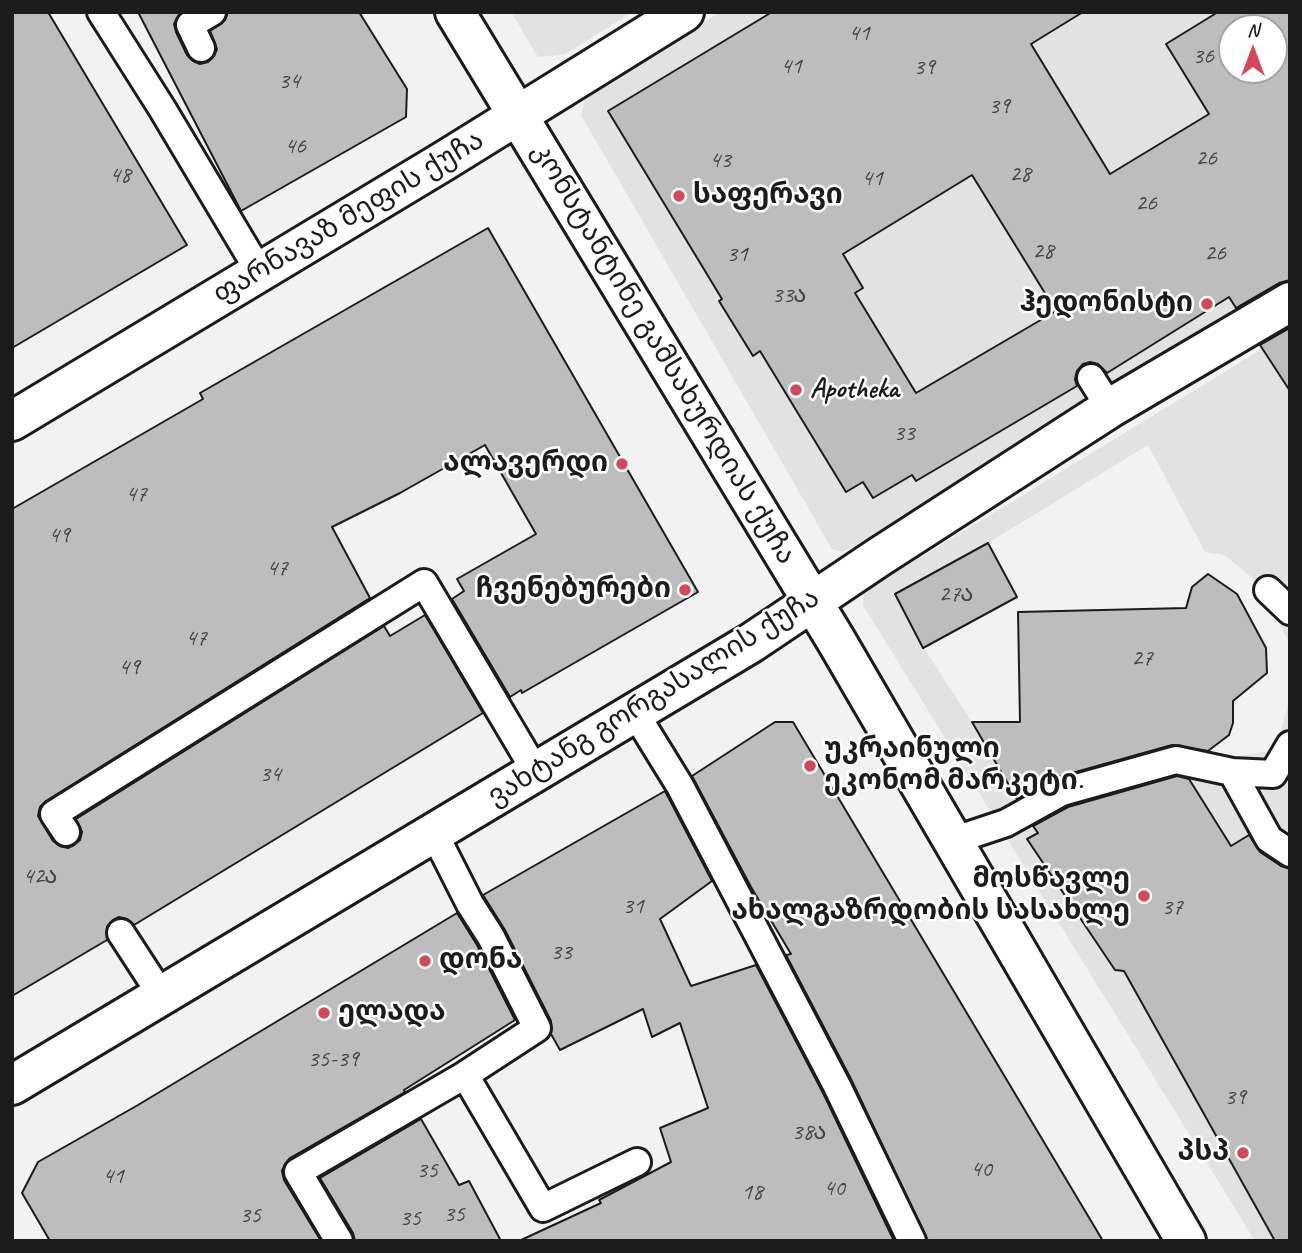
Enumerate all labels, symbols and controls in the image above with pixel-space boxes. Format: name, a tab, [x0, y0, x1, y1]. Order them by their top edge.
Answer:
north arrow	[1218, 14, 1288, 84]
text: N	[1247, 18, 1259, 42]
house number: 41	[848, 20, 870, 48]
house number: 36	[1192, 43, 1214, 71]
house number: 41	[780, 53, 802, 81]
house number: 39	[913, 54, 935, 82]
house number: 34	[278, 68, 300, 96]
house number: 39	[988, 93, 1010, 121]
street label: ფარნავაზ მეფის ქუჩა	[208, 124, 490, 312]
house number: 46	[284, 133, 306, 161]
street label: კონსტანტინე გამსახურდიას ქუჩა	[524, 137, 802, 571]
house number: 26	[1195, 145, 1217, 173]
house number: 43	[709, 147, 731, 175]
house number: 28	[1009, 161, 1031, 189]
house number: 48	[109, 162, 131, 190]
house number: 41	[861, 165, 883, 193]
place label: საფერავი	[693, 179, 843, 213]
marker: საფერავი	[671, 188, 687, 204]
house number: 26	[1135, 190, 1157, 218]
house number: 28	[1032, 238, 1054, 266]
house number: 26	[1204, 240, 1226, 268]
house number: 31	[726, 241, 748, 269]
house number: 33ა	[772, 282, 806, 310]
place label: ჰედონისტი	[1019, 287, 1193, 321]
marker: ჰედონისტი	[1199, 296, 1215, 312]
place label: Apotheka	[810, 373, 899, 407]
marker: Apotheka	[788, 382, 804, 398]
house number: 33	[893, 420, 915, 448]
place label: ალავერდი	[443, 447, 608, 481]
marker: ალავერდი	[614, 456, 630, 472]
house number: 47	[125, 481, 147, 509]
house number: 49	[48, 522, 70, 550]
house number: 47	[266, 555, 288, 583]
place label: ჩვენებურები	[476, 573, 671, 607]
house number: 27ა	[939, 581, 973, 609]
street label: ვახტანგ გორგასალის ქუჩა	[482, 582, 826, 814]
marker: ჩვენებურები	[677, 582, 693, 598]
house number: 47	[185, 625, 207, 653]
house number: 27	[1131, 645, 1153, 673]
house number: 49	[118, 654, 140, 682]
place label: უკრაინული ეკონომ მარკეტი.	[824, 733, 1083, 799]
marker: უკრაინული ეკონომ მარკეტი.	[802, 758, 818, 774]
house number: 34	[259, 761, 281, 789]
house number: 42ა	[23, 863, 57, 891]
place label: მოსწავლე ახალგაზრდობის სასახლე	[731, 863, 1130, 929]
marker: მოსწავლე ახალგაზრდობის სასახლე	[1136, 888, 1152, 904]
house number: 31	[622, 893, 644, 921]
house number: 37	[1161, 894, 1183, 922]
house number: 33	[550, 939, 572, 967]
place label: დონა	[439, 944, 522, 978]
marker: დონა	[417, 953, 433, 969]
place label: ელადა	[338, 996, 446, 1030]
marker: ელადა	[316, 1005, 332, 1021]
house number: 35-39	[307, 1046, 359, 1074]
house number: 39	[1224, 1084, 1246, 1112]
house number: 38ა	[792, 1119, 826, 1147]
place label: პსპ	[1178, 1136, 1229, 1170]
marker: პსპ	[1235, 1145, 1251, 1161]
house number: 40	[970, 1156, 992, 1184]
house number: 35	[416, 1157, 438, 1185]
house number: 41	[102, 1163, 124, 1191]
house number: 40	[823, 1175, 845, 1203]
house number: 18	[741, 1179, 763, 1207]
house number: 35	[443, 1201, 465, 1229]
house number: 35	[239, 1202, 261, 1230]
house number: 35	[399, 1205, 421, 1233]

